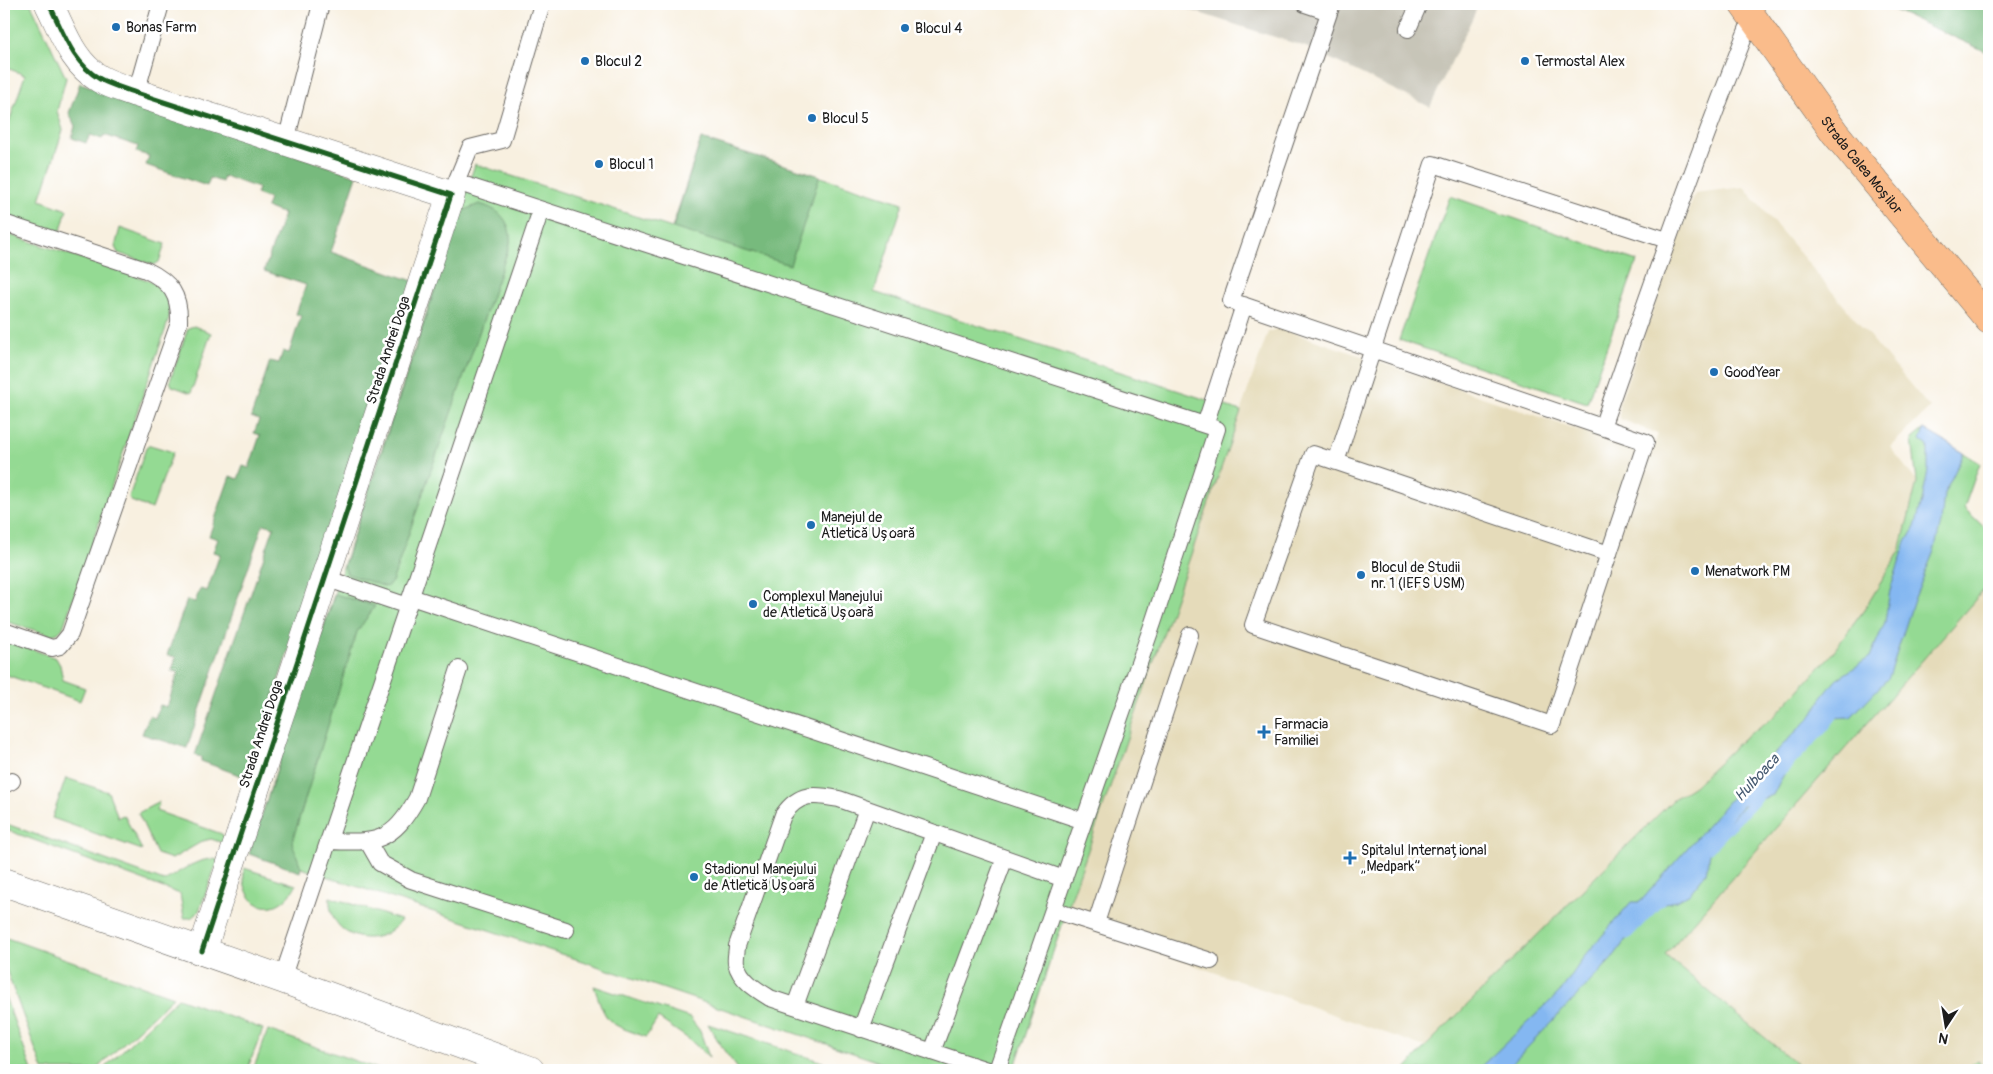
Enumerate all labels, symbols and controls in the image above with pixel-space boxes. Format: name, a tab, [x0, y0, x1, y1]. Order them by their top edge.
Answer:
place label: Bonas Farm	[126, 19, 197, 36]
place label: Blocul 4	[915, 20, 962, 37]
marker: Bonas Farm	[110, 21, 122, 33]
marker: Blocul 4	[899, 22, 911, 34]
place label: Blocul 2	[595, 53, 642, 70]
place label: Termostal Alex	[1535, 53, 1625, 70]
marker: Blocul 2	[579, 55, 591, 67]
marker: Termostal Alex	[1519, 55, 1531, 67]
place label: Blocul 5	[822, 110, 869, 127]
marker: Blocul 5	[806, 112, 818, 124]
street label: Strada Calea Moșilor	[1817, 113, 1906, 217]
place label: Blocul 1	[609, 156, 654, 173]
marker: Blocul 1	[593, 158, 605, 170]
street label: Strada Andrei Doga	[363, 294, 413, 406]
place label: GoodYear	[1724, 364, 1780, 381]
marker: GoodYear	[1708, 366, 1720, 378]
place label: Manejul de Atletică Ușoară	[821, 509, 915, 542]
marker: Manejul de Atletică Ușoară	[805, 519, 817, 531]
place label: Blocul de Studii nr. 1 (IEFS USM)	[1371, 559, 1465, 592]
place label: Menatwork PM	[1705, 563, 1790, 580]
marker: Menatwork PM	[1689, 565, 1701, 577]
marker: Blocul de Studii nr. 1 (IEFS USM)	[1355, 569, 1367, 581]
place label: Complexul Manejului de Atletică Ușoară	[763, 588, 883, 621]
marker: Complexul Manejului de Atletică Ușoară	[747, 598, 759, 610]
street label: Strada Andrei Doga	[236, 678, 286, 790]
place label: Farmacia Familiei	[1274, 716, 1328, 749]
marker: Farmacia Familiei	[1258, 726, 1270, 738]
water label: Hulboaca	[1730, 750, 1784, 806]
place label: Spitalul Internațional „Medpark”	[1361, 842, 1487, 875]
marker: Spitalul Internațional „Medpark”	[1343, 851, 1357, 865]
place label: Stadionul Manejului de Atletică Ușoară	[704, 861, 817, 894]
marker: Stadionul Manejului de Atletică Ușoară	[688, 871, 700, 883]
north arrow	[1920, 1002, 1970, 1052]
text: N	[1937, 1029, 1950, 1048]

